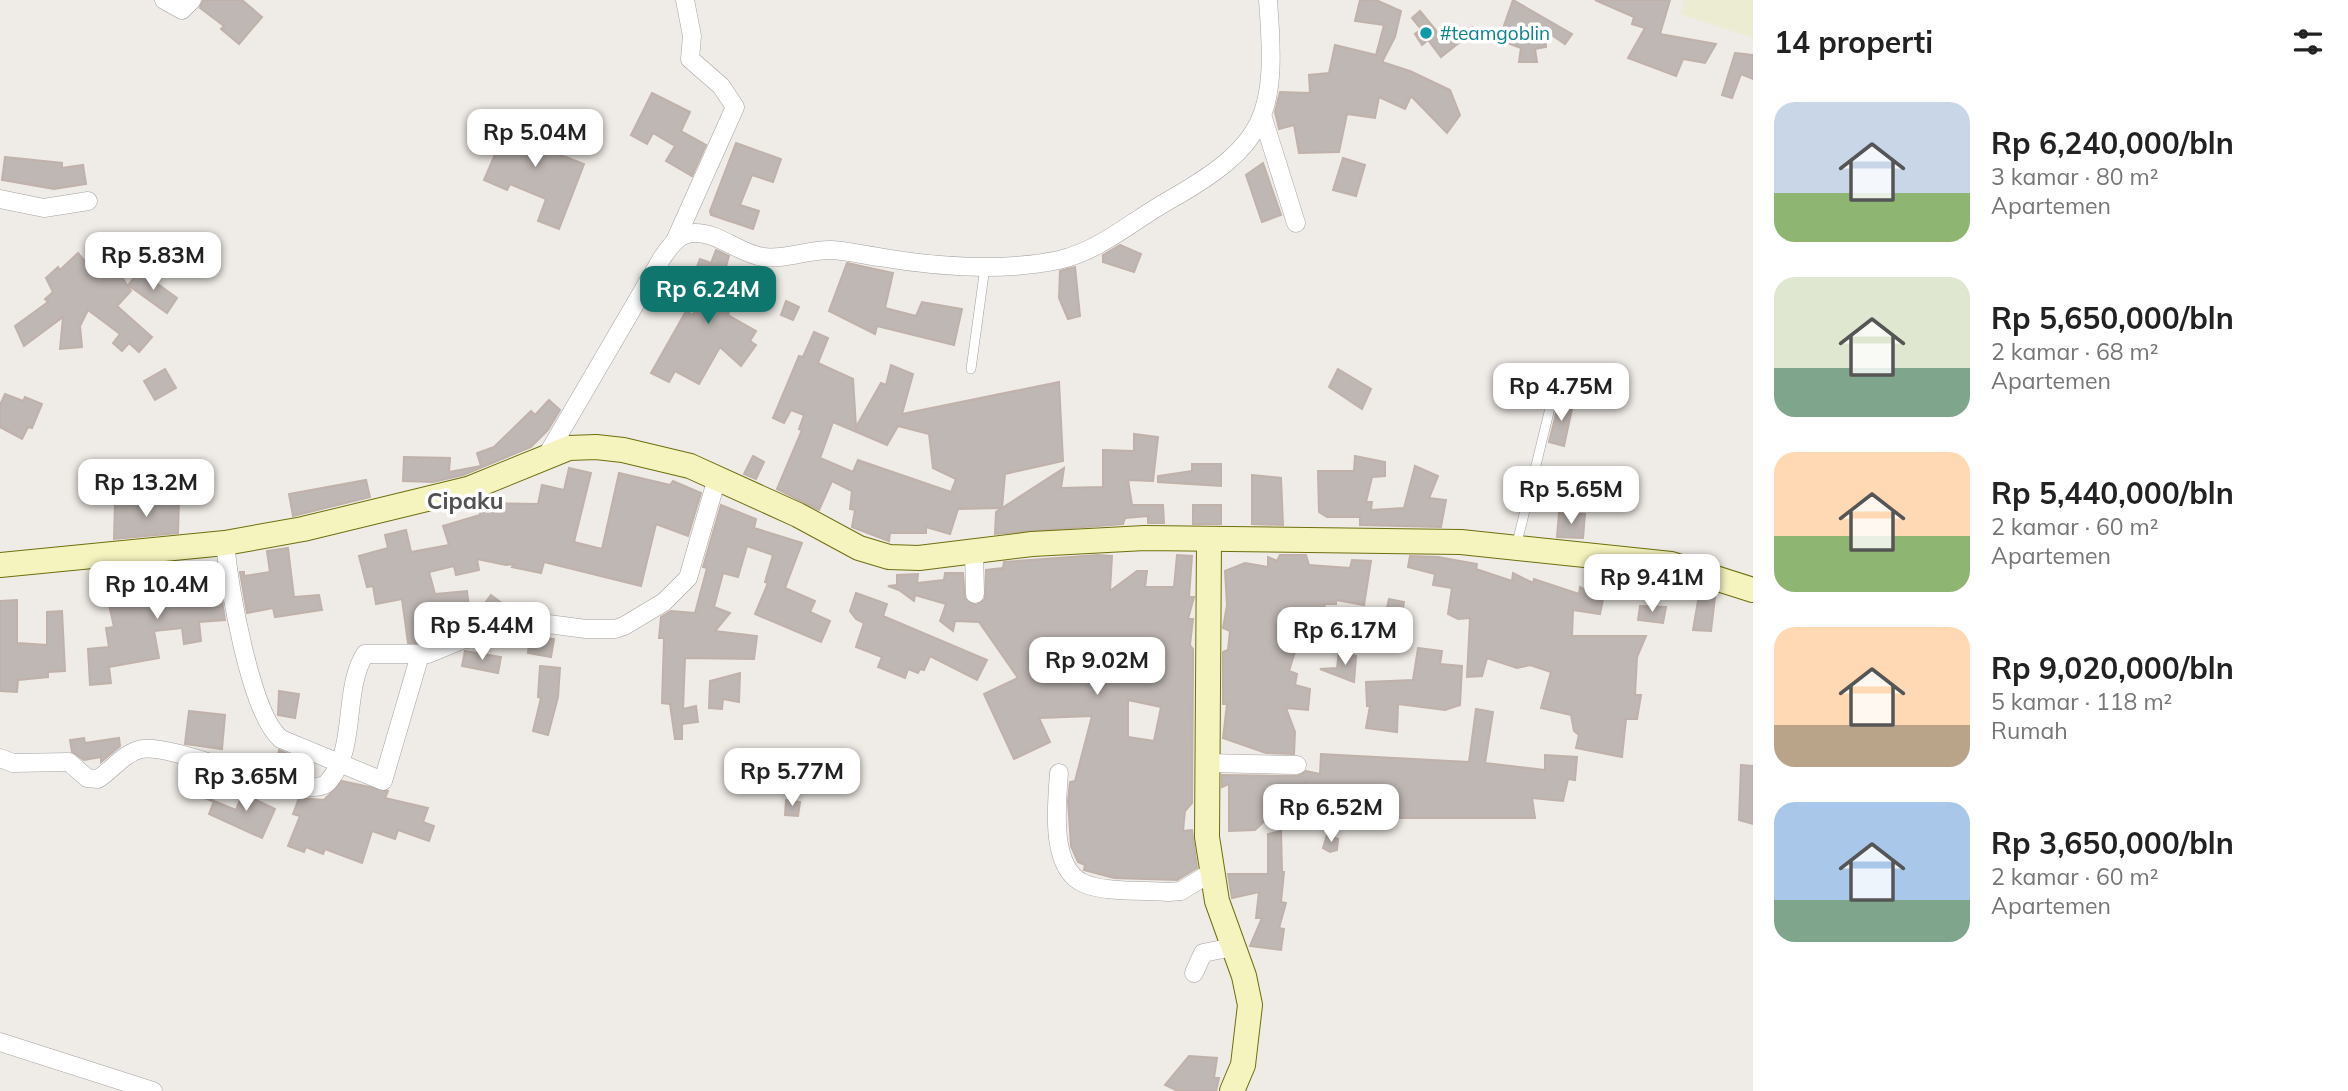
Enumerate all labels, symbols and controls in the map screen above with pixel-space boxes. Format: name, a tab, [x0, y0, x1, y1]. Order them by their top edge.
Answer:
place label: #teamgoblin	[1440, 21, 1550, 45]
text: 14 properti	[1774, 23, 1933, 61]
icon: filters	[2289, 23, 2327, 61]
marker: #teamgoblin	[1418, 25, 1434, 41]
pin: Rp 5.04M	[463, 110, 607, 169]
text: Rp 5.04M	[483, 117, 587, 146]
text: Rp 6,240,000/bln	[1991, 124, 2234, 162]
icon: home	[1830, 130, 1914, 214]
text: 3 kamar · 80 m²	[1991, 162, 2159, 191]
text: Apartemen	[1991, 191, 2111, 220]
pin: Rp 5.83M	[81, 232, 225, 292]
text: Rp 5.83M	[101, 240, 205, 269]
pin: Rp 6.24M	[636, 266, 780, 326]
text: Rp 6.24M	[656, 274, 760, 303]
text: Rp 5,650,000/bln	[1991, 299, 2234, 337]
icon: home	[1830, 305, 1914, 389]
text: 2 kamar · 68 m²	[1991, 337, 2159, 366]
pin: Rp 4.75M	[1489, 364, 1633, 423]
text: Apartemen	[1991, 366, 2111, 395]
text: Rp 4.75M	[1509, 371, 1613, 400]
pin: Rp 13.2M	[74, 460, 218, 519]
pin: Rp 5.65M	[1499, 466, 1643, 526]
text: Rp 13.2M	[94, 467, 198, 496]
text: Rp 5.65M	[1519, 474, 1623, 503]
text: Rp 5,440,000/bln	[1991, 474, 2234, 512]
icon: home	[1830, 480, 1914, 564]
district label: Cipaku	[427, 486, 503, 515]
text: 2 kamar · 60 m²	[1991, 512, 2159, 541]
text: Apartemen	[1991, 541, 2111, 570]
pin: Rp 9.41M	[1580, 554, 1724, 614]
pin: Rp 10.4M	[85, 562, 229, 621]
text: Rp 9.41M	[1600, 562, 1704, 591]
text: Rp 10.4M	[105, 569, 209, 598]
pin: Rp 5.44M	[410, 602, 554, 662]
pin: Rp 6.17M	[1273, 608, 1417, 667]
text: Rp 5.44M	[430, 610, 534, 639]
text: Rp 6.17M	[1293, 615, 1397, 644]
pin: Rp 9.02M	[1025, 638, 1169, 697]
text: Rp 9.02M	[1045, 645, 1149, 674]
text: Rp 9,020,000/bln	[1991, 649, 2234, 687]
icon: home	[1830, 655, 1914, 739]
text: 5 kamar · 118 m²	[1991, 687, 2172, 716]
text: Rumah	[1991, 716, 2068, 745]
pin: Rp 5.77M	[720, 748, 864, 808]
pin: Rp 3.65M	[174, 754, 318, 813]
text: Rp 5.77M	[740, 756, 844, 785]
text: Rp 3.65M	[194, 761, 298, 790]
pin: Rp 6.52M	[1259, 784, 1403, 844]
text: Rp 6.52M	[1279, 792, 1383, 821]
text: Rp 3,650,000/bln	[1991, 824, 2234, 862]
icon: home	[1830, 830, 1914, 914]
text: 2 kamar · 60 m²	[1991, 862, 2159, 891]
text: Apartemen	[1991, 891, 2111, 920]

